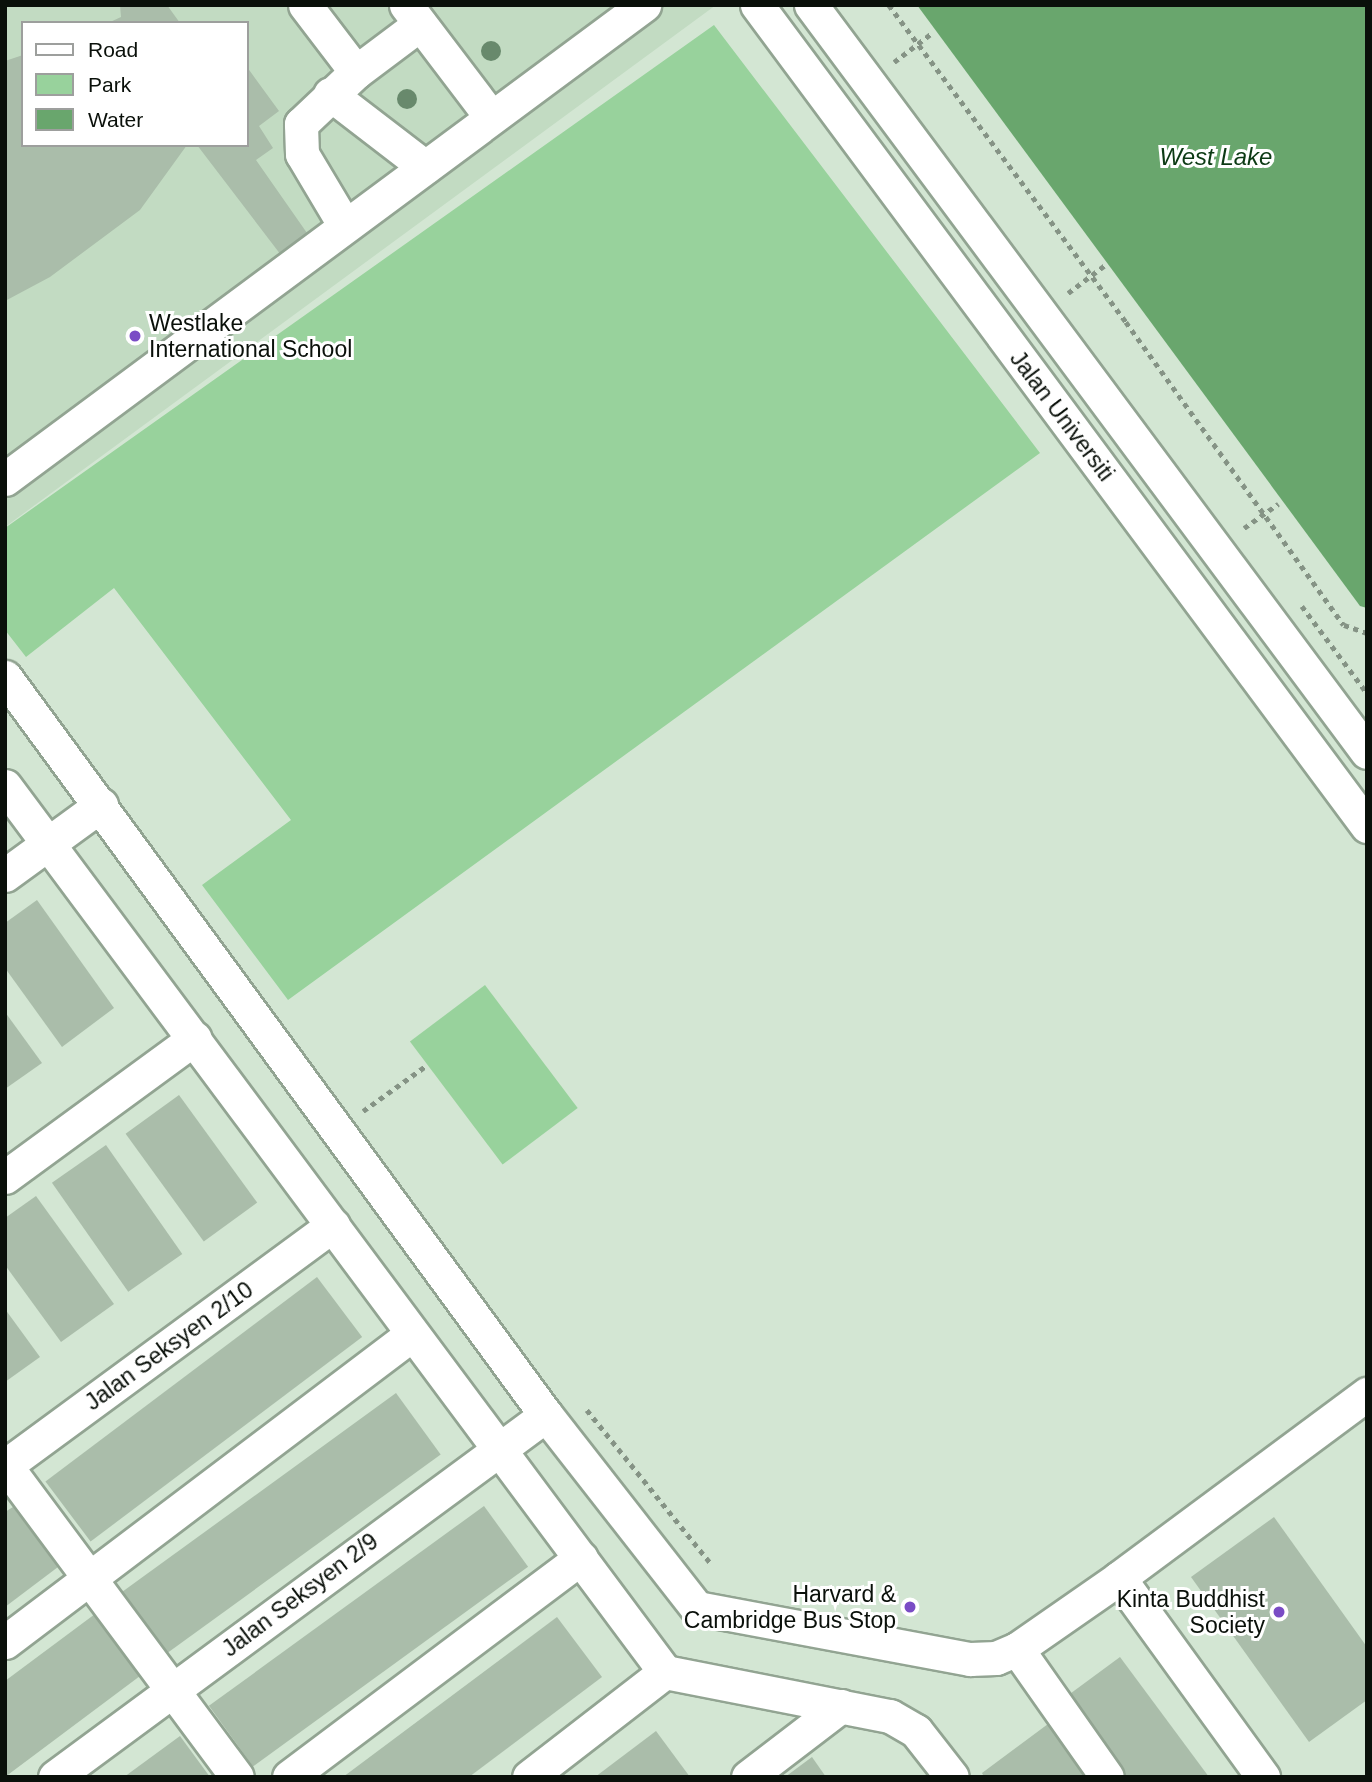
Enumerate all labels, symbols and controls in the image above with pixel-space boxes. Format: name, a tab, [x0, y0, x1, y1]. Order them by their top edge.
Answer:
legend	[21, 21, 248, 147]
text: Road	[88, 38, 138, 61]
text: Park	[88, 73, 131, 96]
text: Water	[88, 108, 143, 131]
water label: West Lake	[1160, 143, 1272, 171]
place label: Westlake International School	[149, 309, 352, 363]
marker: Westlake International School	[127, 328, 143, 344]
street label: Jalan Universiti	[1004, 345, 1120, 487]
street label: Jalan Seksyen 2/10	[80, 1276, 258, 1416]
street label: Jalan Seksyen 2/9	[217, 1527, 383, 1663]
place label: Harvard & Cambridge Bus Stop	[684, 1580, 896, 1634]
place label: Kinta Buddhist Society	[1117, 1585, 1265, 1639]
marker: Harvard & Cambridge Bus Stop	[902, 1599, 918, 1615]
marker: Kinta Buddhist Society	[1271, 1604, 1287, 1620]

